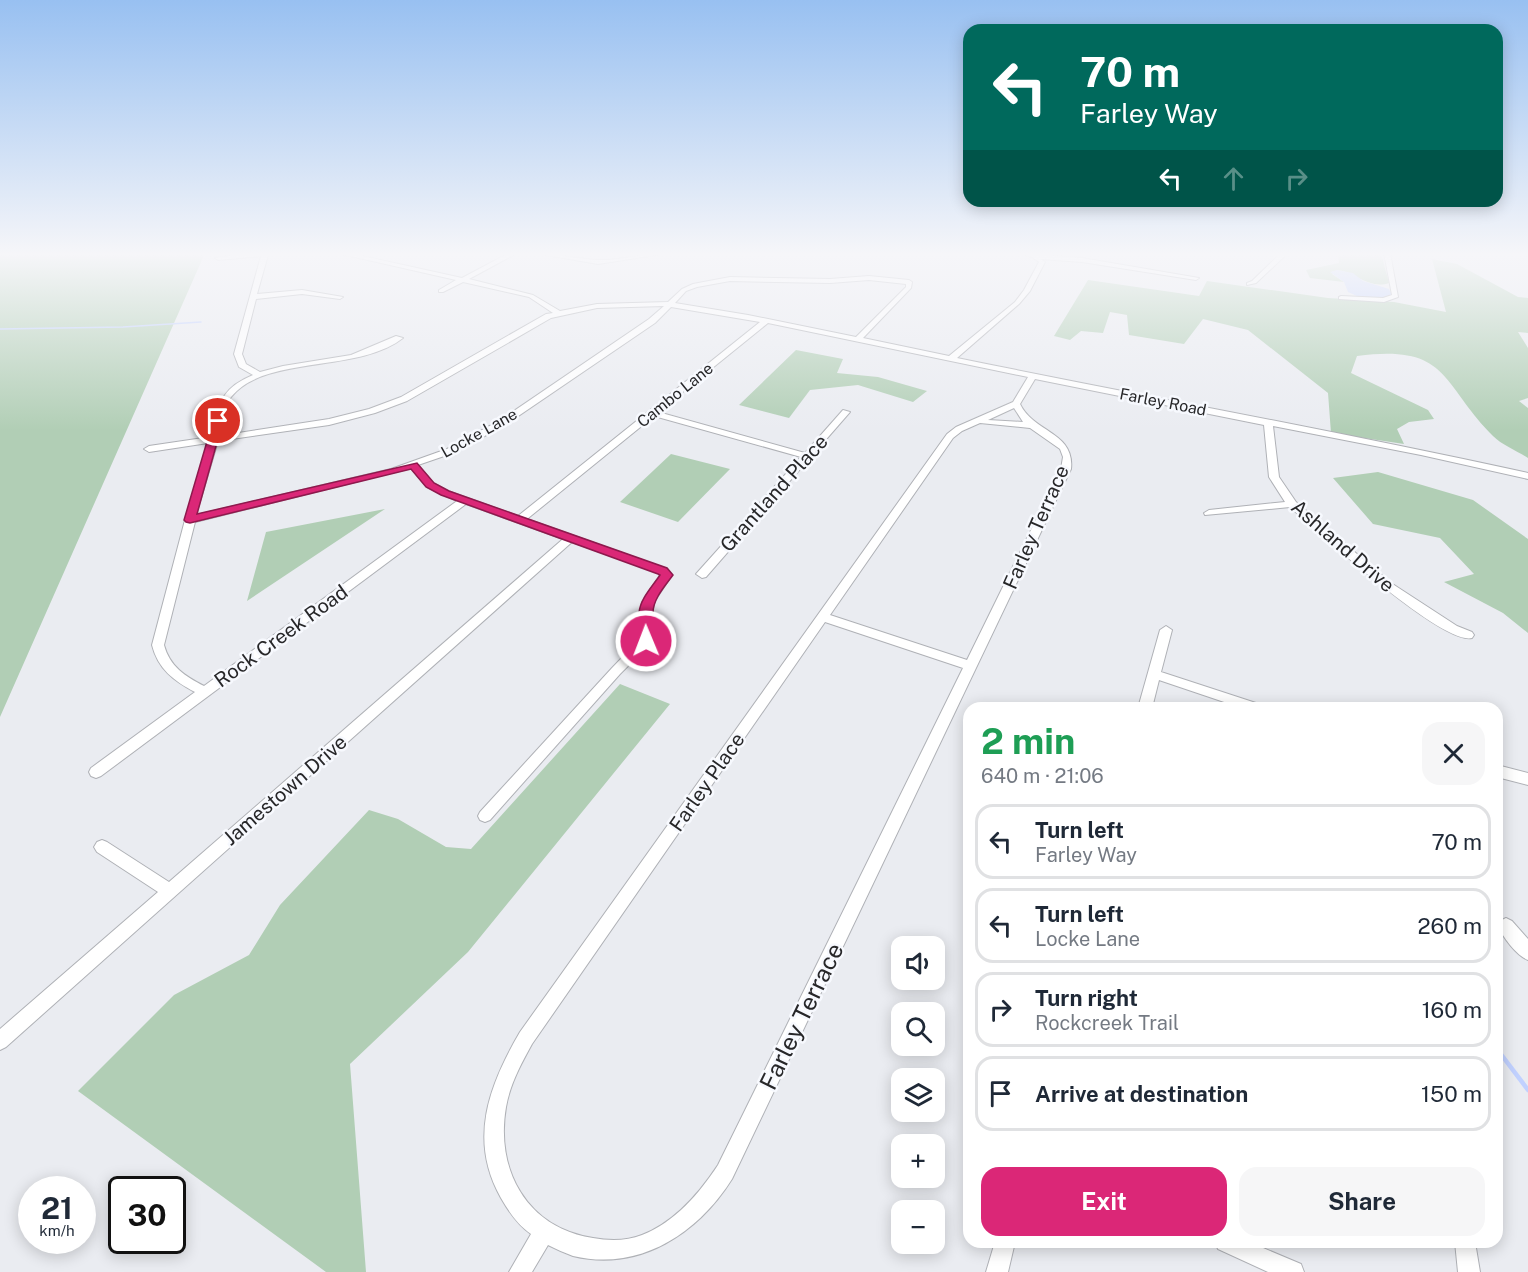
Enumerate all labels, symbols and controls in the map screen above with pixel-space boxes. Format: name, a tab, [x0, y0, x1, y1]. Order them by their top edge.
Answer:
text: 70 m	[1080, 47, 1180, 96]
icon: left	[981, 48, 1059, 126]
text: Farley Way	[1080, 97, 1218, 129]
icon: left	[1154, 162, 1187, 195]
icon: ahead	[1217, 162, 1250, 195]
icon: right	[1280, 162, 1313, 195]
street label: Cambo Lane	[633, 359, 717, 431]
street label: Farley Road	[1118, 384, 1208, 420]
pin	[192, 395, 243, 446]
icon: arrive	[201, 404, 234, 437]
street label: Locke Lane	[438, 404, 520, 462]
street label: Grantland Place	[715, 429, 833, 557]
street label: Farley Terrace	[998, 461, 1074, 593]
street label: Ashland Drive	[1287, 495, 1399, 597]
street label: Rock Creek Road	[210, 580, 352, 692]
position arrow	[614, 609, 678, 673]
text: 2 min	[981, 720, 1075, 762]
button: close	[1422, 722, 1485, 785]
street label: Farley Place	[664, 728, 750, 836]
street label: Jamestown Drive	[218, 730, 352, 850]
text: 640 m · 21:06	[981, 764, 1104, 788]
text: Turn left	[1035, 817, 1124, 843]
icon: left	[984, 825, 1017, 858]
text: 70 m	[1431, 829, 1482, 855]
text: Farley Way	[1035, 843, 1137, 867]
text: Turn left	[1035, 901, 1124, 927]
icon: left	[984, 909, 1017, 942]
text: 260 m	[1417, 913, 1482, 939]
text: Locke Lane	[1035, 927, 1140, 951]
map controls	[891, 936, 945, 1254]
button: sound	[891, 936, 945, 990]
street label: Farley Terrace	[753, 938, 849, 1094]
text: Turn right	[1035, 985, 1138, 1011]
icon: right	[984, 993, 1017, 1026]
text: 160 m	[1422, 997, 1482, 1023]
button: search	[891, 1002, 945, 1056]
text: Rockcreek Trail	[1035, 1011, 1179, 1035]
button: layers	[891, 1068, 945, 1122]
icon: arrive	[984, 1077, 1017, 1110]
text: Arrive at destination	[1035, 1081, 1248, 1107]
text: 150 m	[1421, 1081, 1482, 1107]
button: +	[891, 1134, 945, 1188]
button: Exit	[981, 1167, 1227, 1236]
button: Share	[1239, 1167, 1485, 1236]
speed limit sign: 30	[108, 1176, 186, 1254]
text: 21	[41, 1190, 73, 1226]
button: −	[891, 1200, 945, 1254]
text: km/h	[39, 1222, 75, 1239]

